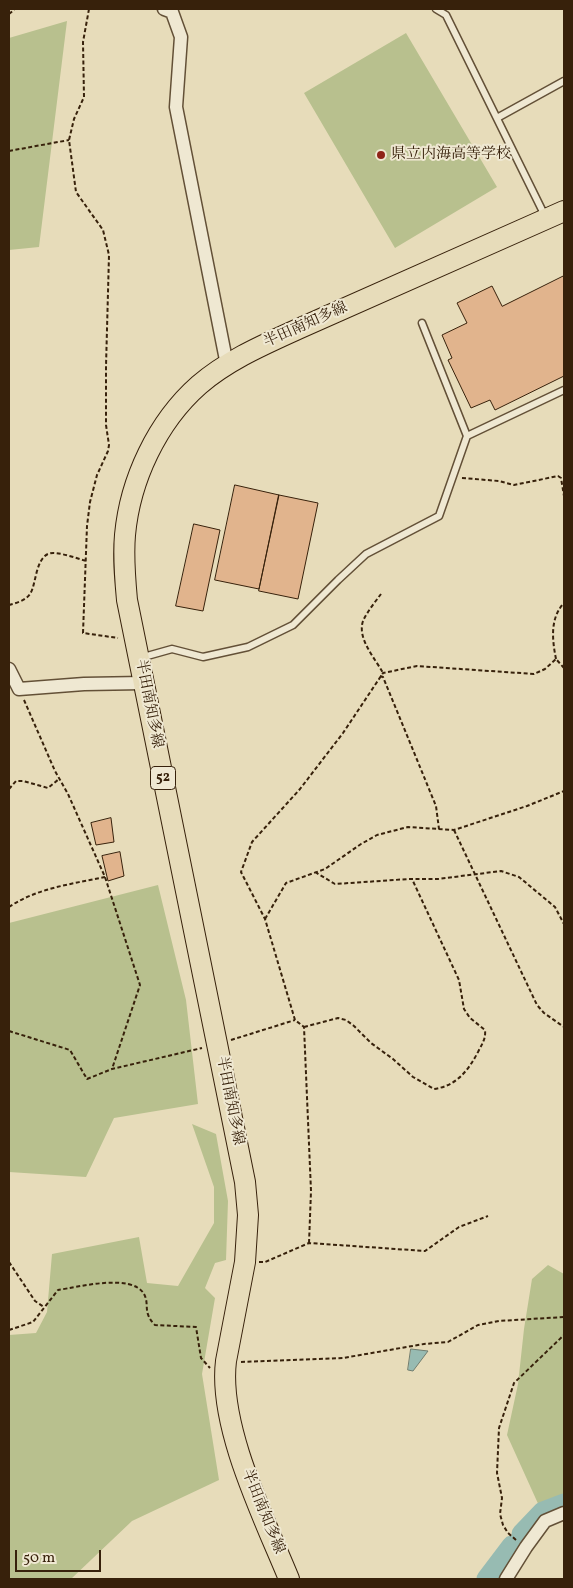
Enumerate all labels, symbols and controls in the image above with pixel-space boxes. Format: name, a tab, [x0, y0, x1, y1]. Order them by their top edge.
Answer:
place label: 県立内海高等学校	[391, 146, 511, 164]
marker: 県立内海高等学校	[375, 149, 387, 161]
street label: 半田南知多線	[261, 299, 351, 353]
street label: 半田南知多線	[131, 658, 165, 750]
road number: 52	[150, 766, 176, 790]
street label: 半田南知多線	[212, 1055, 246, 1147]
street label: 半田南知多線	[237, 1467, 287, 1557]
scale bar	[18, 1540, 104, 1572]
text: 50 m	[23, 1548, 55, 1569]

